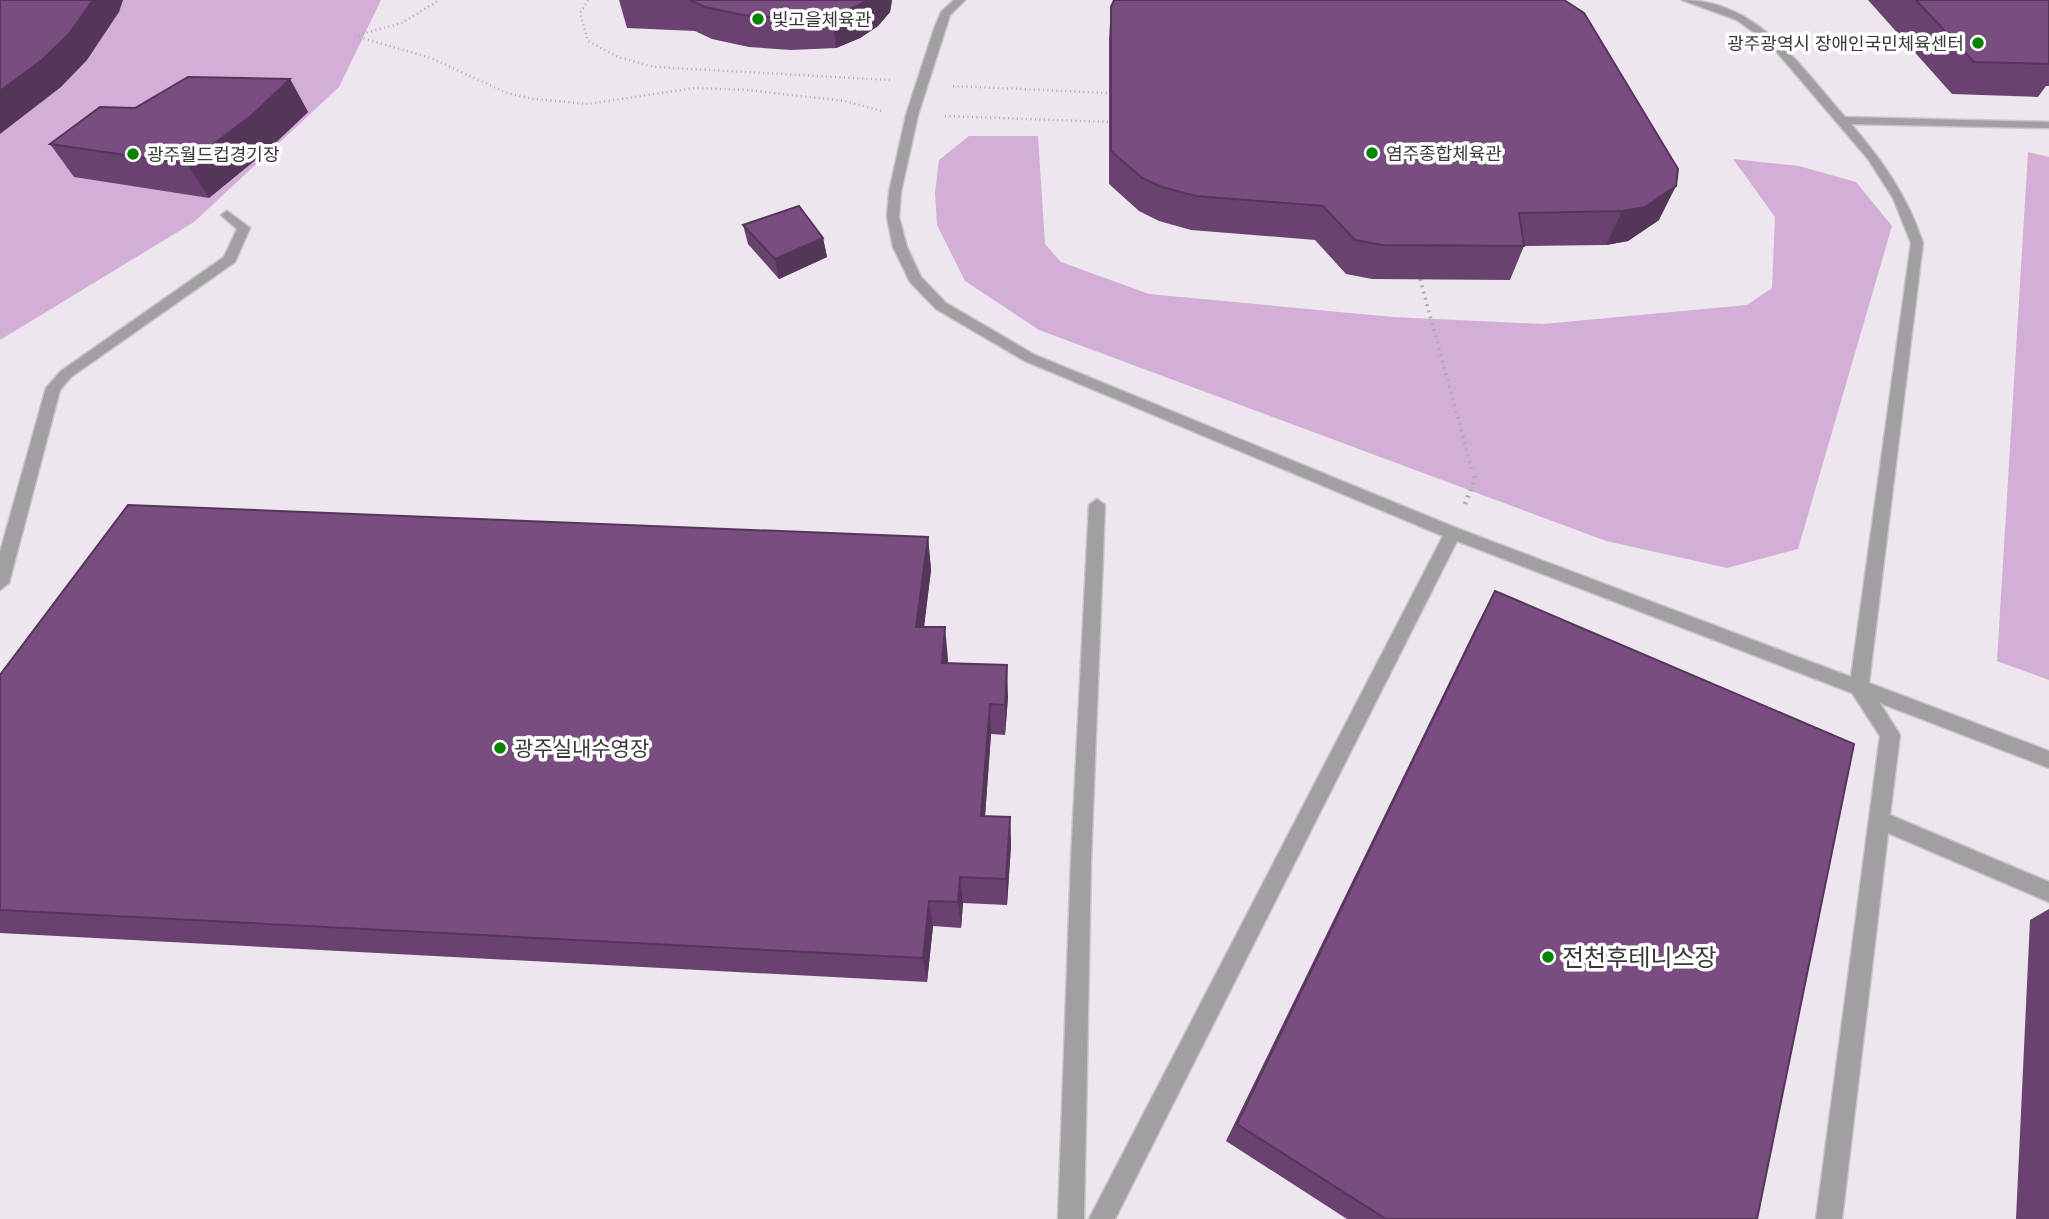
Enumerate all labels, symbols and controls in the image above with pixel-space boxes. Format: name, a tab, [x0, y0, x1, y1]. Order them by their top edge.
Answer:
place label: 빛고을체육관	[772, 8, 872, 31]
marker: 빛고을체육관	[750, 11, 766, 27]
place label: 광주광역시 장애인국민체육센터	[1727, 32, 1964, 55]
marker: 광주광역시 장애인국민체육센터	[1970, 35, 1986, 51]
place label: 염주종합체육관	[1386, 142, 1502, 165]
place label: 광주월드컵경기장	[147, 143, 279, 166]
marker: 염주종합체육관	[1364, 145, 1380, 161]
marker: 광주월드컵경기장	[125, 146, 141, 162]
place label: 광주실내수영장	[514, 735, 649, 761]
marker: 광주실내수영장	[492, 740, 508, 756]
place label: 전천후테니스장	[1562, 942, 1717, 972]
marker: 전천후테니스장	[1540, 949, 1556, 965]

